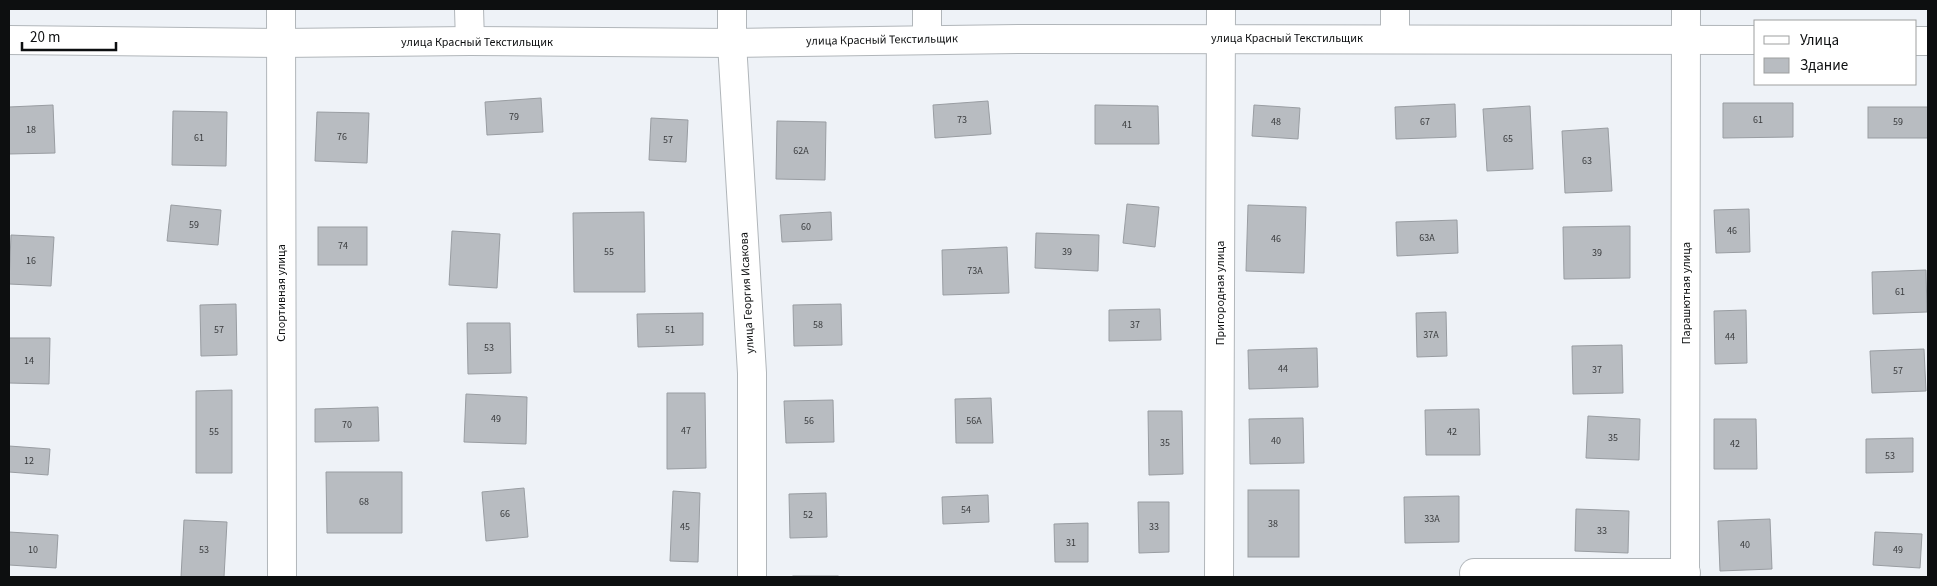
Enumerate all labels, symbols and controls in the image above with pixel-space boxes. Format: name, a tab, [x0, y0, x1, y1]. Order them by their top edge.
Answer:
scale bar	[22, 20, 116, 52]
legend	[1754, 20, 1917, 85]
text: 20 m	[30, 27, 60, 48]
street label: улица Красный Текстильщик	[806, 30, 958, 50]
street label: улица Красный Текстильщик	[1211, 30, 1363, 47]
text: Улица	[1800, 30, 1839, 51]
street label: улица Красный Текстильщик	[401, 34, 553, 51]
text: Здание	[1800, 55, 1848, 76]
house number: 79	[509, 110, 519, 124]
house number: 73	[957, 113, 967, 127]
house number: 61	[1753, 113, 1763, 127]
house number: 48	[1271, 115, 1281, 129]
house number: 67	[1420, 115, 1430, 129]
house number: 59	[1893, 115, 1903, 129]
house number: 41	[1122, 118, 1132, 132]
house number: 18	[26, 123, 36, 137]
house number: 76	[337, 130, 347, 144]
house number: 61	[194, 131, 204, 145]
house number: 65	[1503, 132, 1513, 146]
house number: 57	[663, 133, 673, 147]
house number: 62А	[793, 144, 809, 158]
house number: 63	[1582, 154, 1592, 168]
house number: 59	[189, 218, 199, 232]
house number: 60	[801, 220, 811, 234]
house number: 46	[1727, 224, 1737, 238]
house number: 63А	[1419, 231, 1435, 245]
street label: улица Георгия Исакова	[735, 232, 759, 354]
house number: 46	[1271, 232, 1281, 246]
house number: 74	[338, 239, 348, 253]
street label: Пригородная улица	[1212, 241, 1229, 345]
street label: Парашютная улица	[1678, 242, 1695, 344]
street label: Спортивная улица	[273, 244, 290, 342]
house number: 55	[604, 245, 614, 259]
house number: 39	[1062, 245, 1072, 259]
house number: 39	[1592, 246, 1602, 260]
house number: 16	[26, 254, 36, 268]
house number: 73А	[967, 264, 983, 278]
house number: 61	[1895, 285, 1905, 299]
house number: 58	[813, 318, 823, 332]
house number: 37	[1130, 318, 1140, 332]
house number: 57	[214, 323, 224, 337]
house number: 51	[665, 323, 675, 337]
house number: 37А	[1423, 328, 1439, 342]
house number: 44	[1725, 330, 1735, 344]
house number: 53	[484, 341, 494, 355]
house number: 14	[24, 354, 34, 368]
house number: 44	[1278, 362, 1288, 376]
house number: 37	[1592, 363, 1602, 377]
house number: 57	[1893, 364, 1903, 378]
house number: 49	[491, 412, 501, 426]
house number: 56	[804, 414, 814, 428]
house number: 56А	[966, 414, 982, 428]
house number: 70	[342, 418, 352, 432]
house number: 47	[681, 424, 691, 438]
house number: 55	[209, 425, 219, 439]
house number: 42	[1447, 425, 1457, 439]
house number: 35	[1608, 431, 1618, 445]
house number: 40	[1271, 434, 1281, 448]
house number: 35	[1160, 436, 1170, 450]
house number: 42	[1730, 437, 1740, 451]
house number: 53	[1885, 449, 1895, 463]
house number: 12	[24, 454, 34, 468]
house number: 68	[359, 495, 369, 509]
house number: 54	[961, 503, 971, 517]
house number: 66	[500, 507, 510, 521]
house number: 52	[803, 508, 813, 522]
house number: 33А	[1424, 512, 1440, 526]
house number: 38	[1268, 517, 1278, 531]
house number: 45	[680, 520, 690, 534]
house number: 33	[1149, 520, 1159, 534]
house number: 33	[1597, 524, 1607, 538]
house number: 31	[1066, 536, 1076, 550]
house number: 40	[1740, 538, 1750, 552]
house number: 10	[28, 543, 38, 557]
house number: 53	[199, 543, 209, 557]
house number: 49	[1893, 543, 1903, 557]

